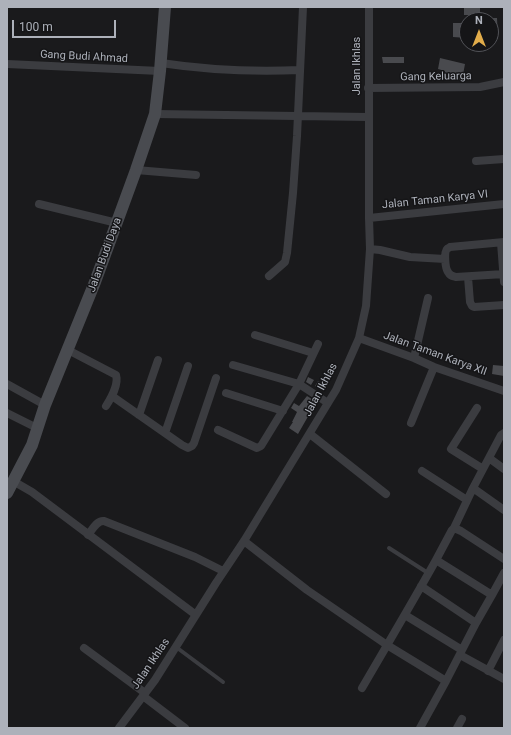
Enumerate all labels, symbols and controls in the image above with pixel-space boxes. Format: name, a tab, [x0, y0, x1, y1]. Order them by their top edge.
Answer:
scale bar	[14, 12, 118, 38]
north arrow	[459, 12, 499, 52]
text: N	[475, 14, 483, 27]
text: 100 m	[19, 20, 53, 34]
street label: Jalan Ikhlas	[350, 37, 364, 95]
street label: Gang Budi Ahmad	[40, 48, 128, 66]
street label: Gang Keluarga	[400, 70, 472, 84]
street label: Jalan Taman Karya VI	[381, 188, 489, 212]
street label: Jalan Budi Daya	[85, 216, 125, 294]
street label: Jalan Taman Karya XII	[381, 329, 489, 379]
street label: Jalan Ikhlas	[301, 361, 341, 419]
street label: Jalan Ikhlas	[129, 636, 173, 692]

